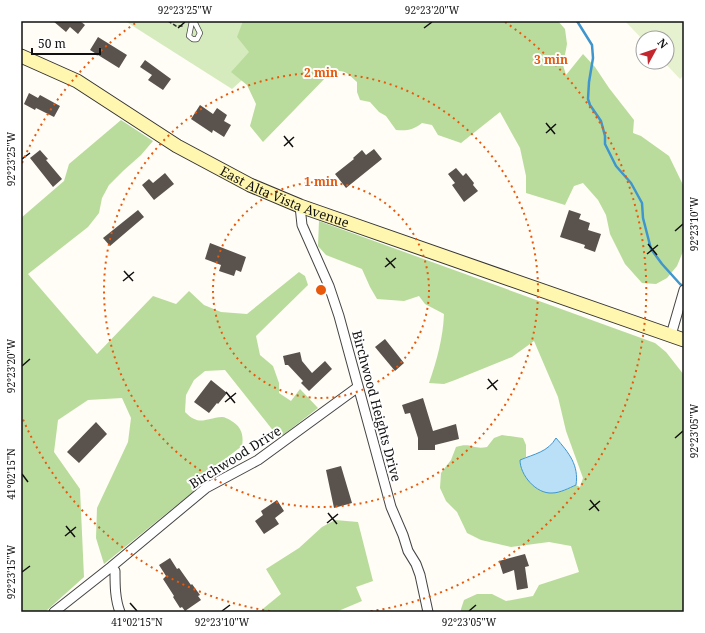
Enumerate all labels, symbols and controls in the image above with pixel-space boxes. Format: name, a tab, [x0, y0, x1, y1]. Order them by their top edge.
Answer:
text: 92°23'25"W	[158, 3, 213, 17]
text: 92°23'20"W	[405, 3, 460, 17]
scale bar	[32, 30, 100, 56]
north arrow	[635, 30, 675, 70]
text: 50 m	[38, 35, 66, 52]
text: N	[655, 35, 672, 52]
text: 3 min	[534, 51, 568, 68]
text: 2 min	[304, 64, 338, 81]
text: 92°23'25"W	[4, 131, 18, 186]
street label: East Alta Vista Avenue	[217, 162, 352, 232]
text: 1 min	[304, 173, 338, 190]
text: 92°23'10"W	[687, 196, 701, 251]
centre of rings	[314, 283, 328, 297]
street label: Birchwood Heights Drive	[348, 328, 406, 484]
text: 92°23'20"W	[4, 338, 18, 393]
text: 92°23'05"W	[687, 403, 701, 458]
street label: Birchwood Drive	[186, 421, 284, 493]
text: 41°02'15"N	[4, 448, 18, 500]
text: 92°23'15"W	[4, 544, 18, 599]
text: 41°02'15"N	[111, 615, 163, 629]
text: 92°23'10"W	[195, 615, 250, 629]
text: 92°23'05"W	[442, 615, 497, 629]

